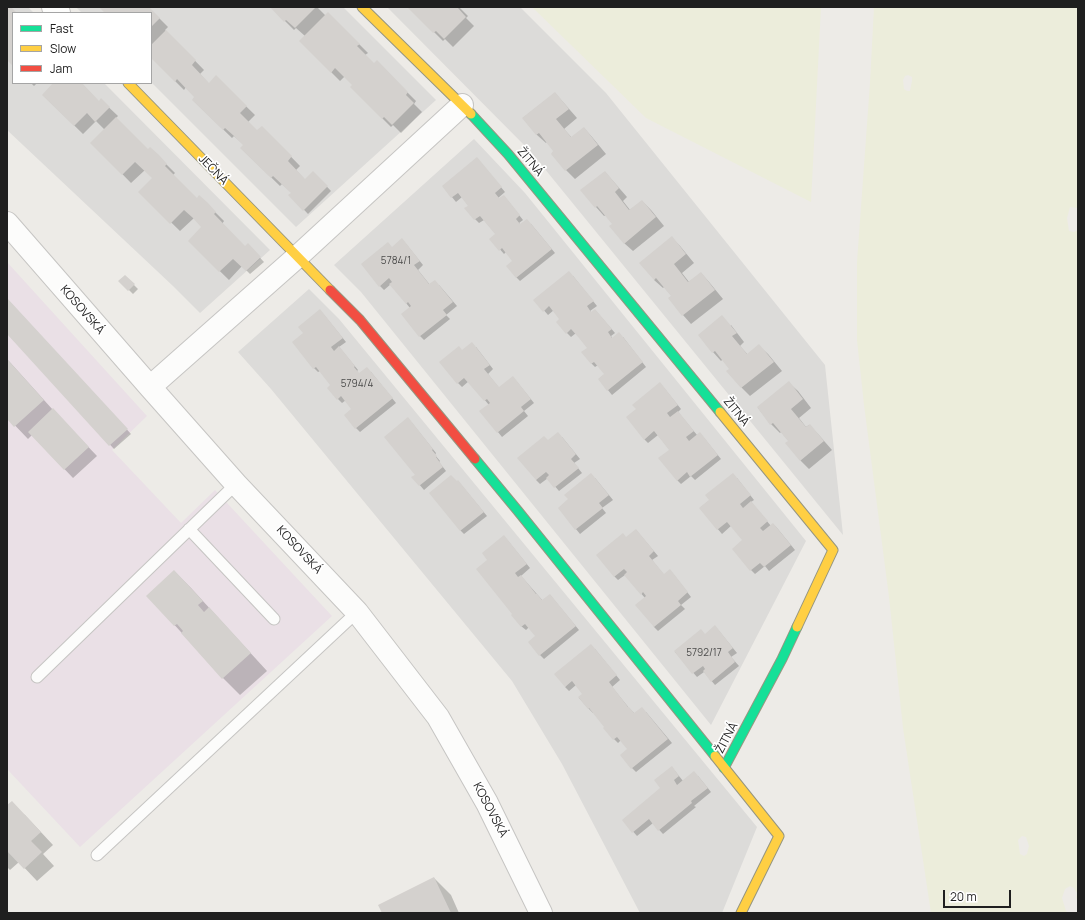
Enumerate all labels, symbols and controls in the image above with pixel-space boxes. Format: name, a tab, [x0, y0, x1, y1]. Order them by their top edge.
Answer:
legend	[12, 12, 152, 84]
text: Fast	[50, 20, 74, 37]
text: Slow	[50, 40, 76, 57]
text: Jam	[50, 60, 72, 77]
street label: ŽITNÁ	[514, 145, 546, 179]
street label: JEČNÁ	[195, 152, 231, 188]
house number: 5784/1	[381, 255, 411, 267]
street label: KOSOVSKÁ	[57, 283, 107, 337]
house number: 5794/4	[341, 378, 373, 390]
street label: ŽITNÁ	[720, 395, 752, 429]
street label: KOSOVSKÁ	[273, 523, 325, 577]
house number: 5792/17	[686, 647, 722, 659]
street label: ŽITNÁ	[713, 720, 741, 756]
street label: KOSOVSKÁ	[470, 780, 510, 840]
scale bar	[945, 882, 1013, 908]
text: 20 m	[950, 888, 977, 905]

